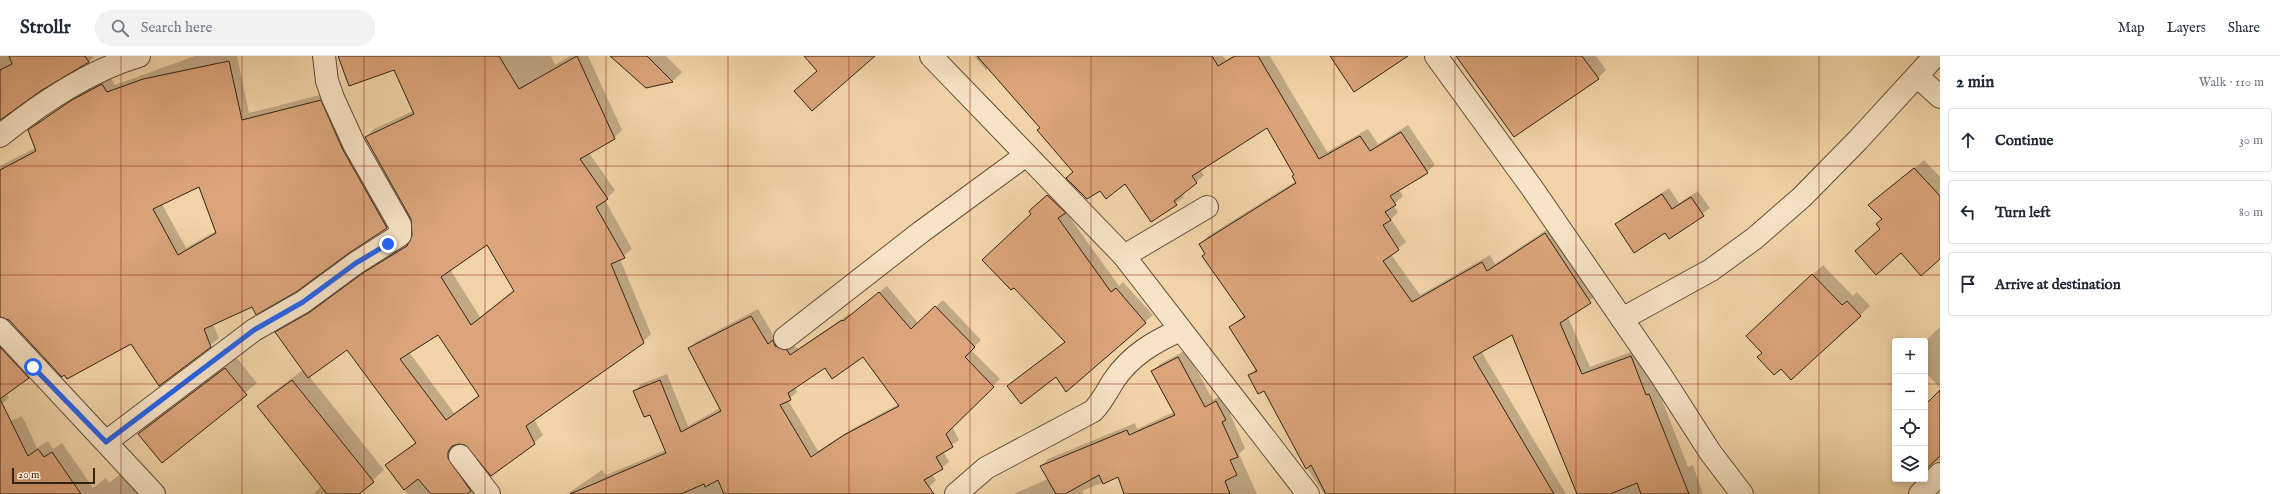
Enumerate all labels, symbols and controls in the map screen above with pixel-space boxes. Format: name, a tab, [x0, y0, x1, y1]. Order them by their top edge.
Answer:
search box	[95, 10, 375, 46]
text: Strollr	[20, 16, 71, 40]
icon: search	[109, 17, 131, 39]
text: Search here	[141, 18, 212, 37]
text: Map	[2118, 19, 2145, 37]
text: Layers	[2167, 19, 2206, 37]
text: Share	[2228, 19, 2260, 37]
text: 2 min	[1956, 72, 1994, 93]
text: Walk · 110 m	[2199, 74, 2264, 91]
icon: ahead	[1957, 129, 1979, 151]
text: Continue	[1995, 131, 2053, 150]
text: 30 m	[2239, 132, 2263, 149]
icon: left	[1957, 201, 1979, 223]
text: Turn left	[1995, 203, 2051, 222]
text: 80 m	[2239, 204, 2263, 221]
route end	[379, 235, 397, 253]
icon: arrive	[1957, 273, 1979, 295]
text: Arrive at destination	[1995, 275, 2121, 294]
map controls	[1892, 338, 1928, 482]
button: +	[1892, 338, 1928, 374]
route start	[24, 358, 42, 376]
button: −	[1892, 374, 1928, 410]
button: locate	[1892, 410, 1928, 446]
button: layers	[1892, 446, 1928, 482]
scale bar	[12, 466, 95, 485]
text: 20 m	[18, 468, 39, 482]

